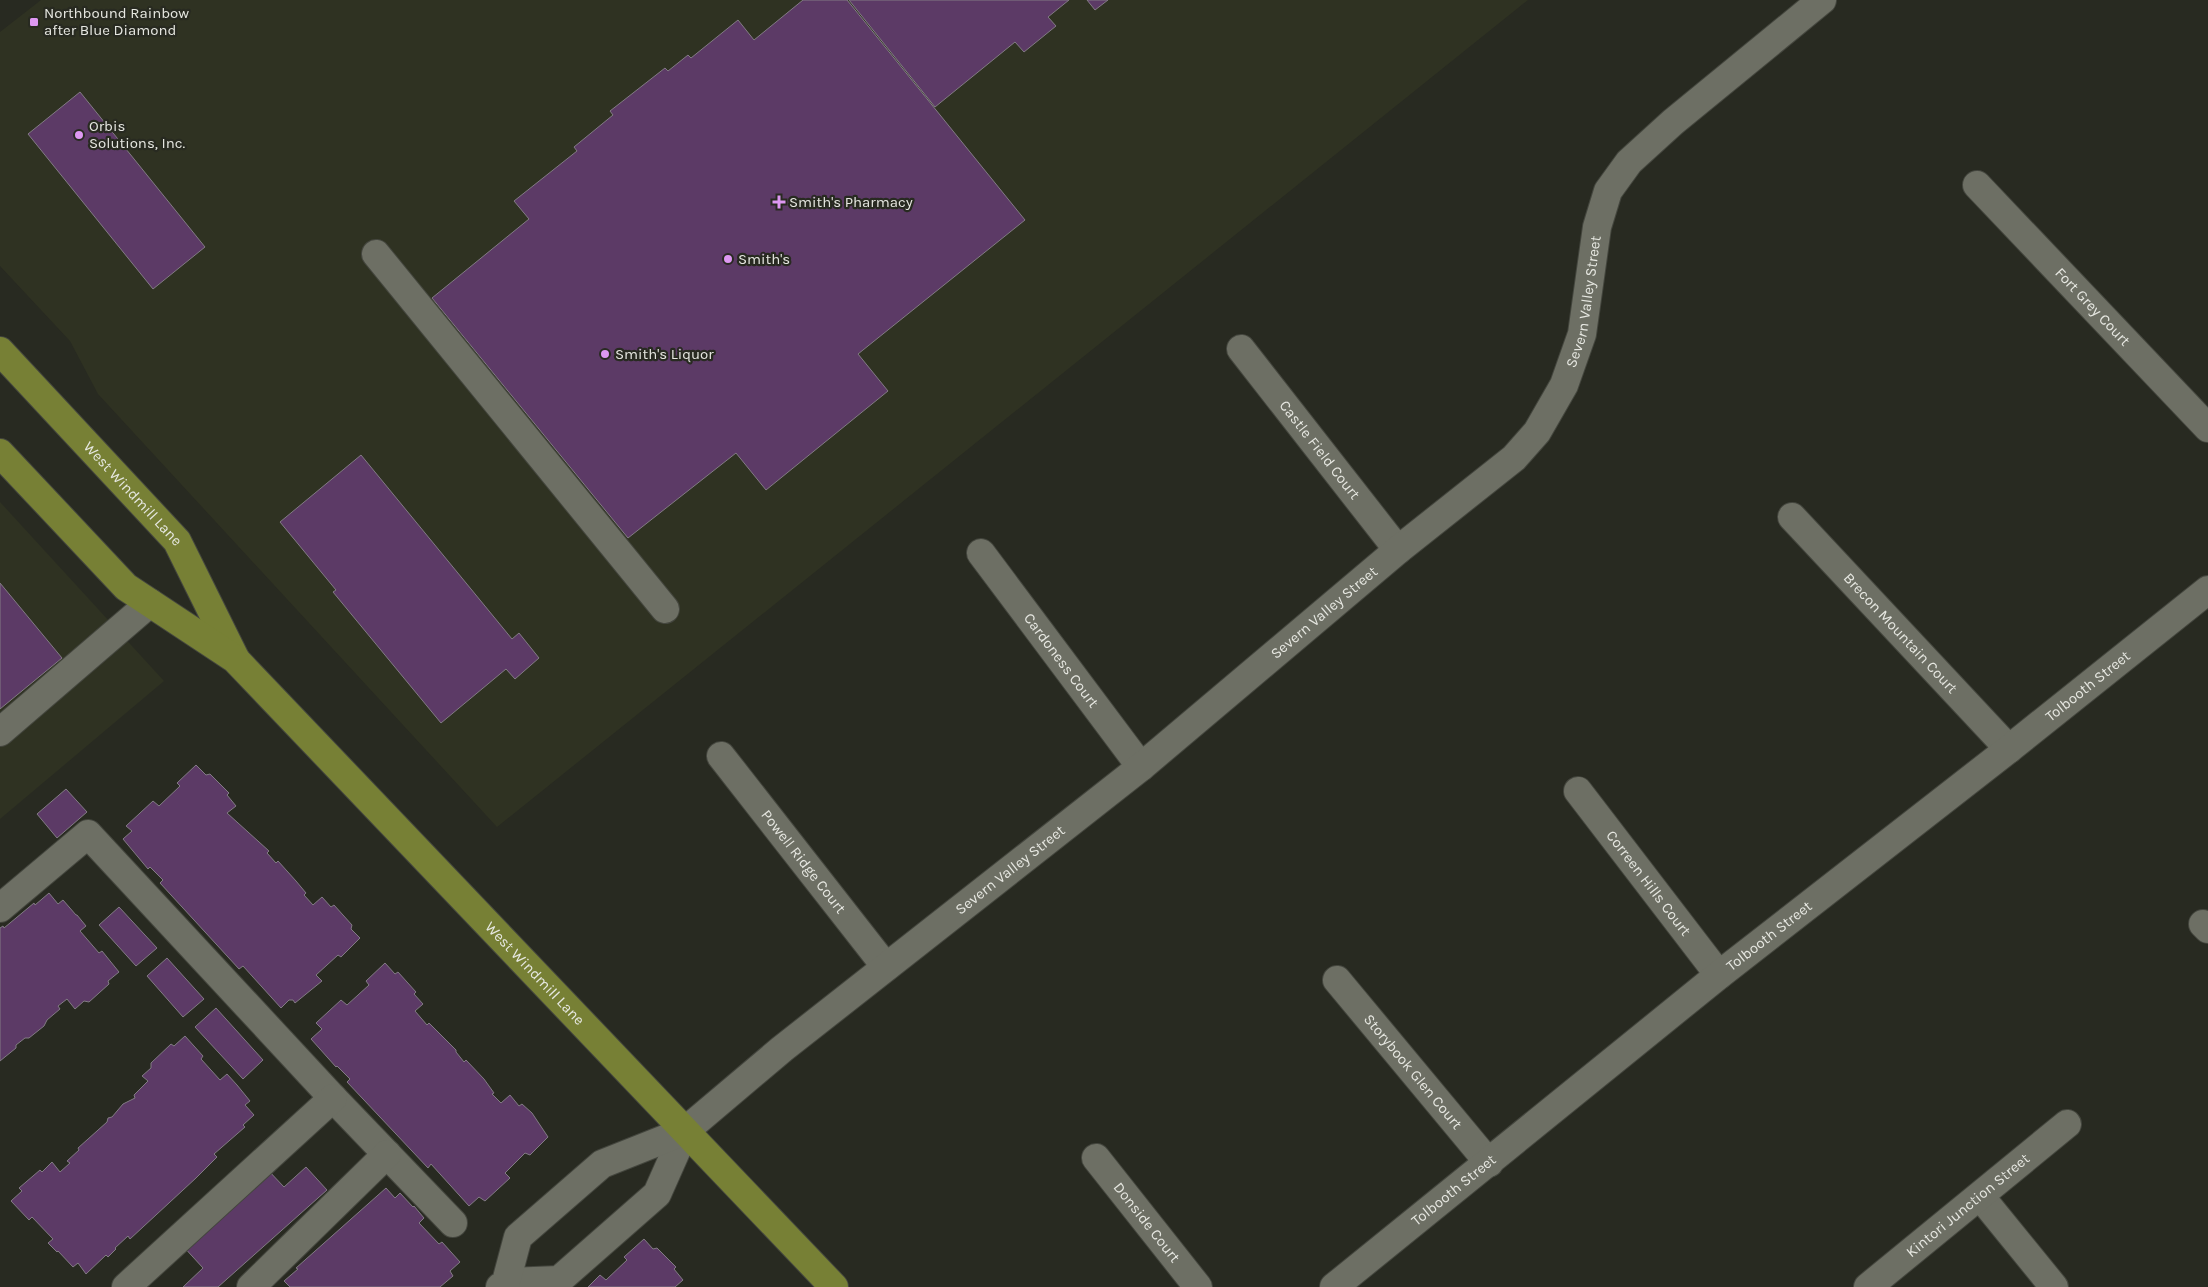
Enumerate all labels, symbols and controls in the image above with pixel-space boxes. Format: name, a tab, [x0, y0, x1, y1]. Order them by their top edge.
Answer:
place label: Northbound Rainbow after Blue Diamond	[44, 4, 189, 39]
marker: Northbound Rainbow after Blue Diamond	[28, 16, 40, 28]
place label: Orbis Solutions, Inc.	[89, 117, 185, 152]
marker: Orbis Solutions, Inc.	[73, 129, 85, 141]
place label: Smith's Pharmacy	[789, 193, 913, 211]
marker: Smith's Pharmacy	[773, 196, 785, 208]
street label: Severn Valley Street	[1562, 234, 1605, 370]
place label: Smith's	[738, 250, 790, 268]
marker: Smith's	[722, 253, 734, 265]
street label: Fort Grey Court	[2051, 264, 2134, 350]
place label: Smith's Liquor	[615, 345, 714, 363]
marker: Smith's Liquor	[599, 348, 611, 360]
street label: Castle Field Court	[1276, 397, 1364, 503]
street label: West Windmill Lane	[80, 438, 186, 550]
street label: Severn Valley Street	[1267, 562, 1381, 663]
street label: Brecon Mountain Court	[1840, 569, 1962, 697]
street label: Cardoness Court	[1020, 609, 1103, 712]
street label: Tolbooth Street	[2042, 647, 2134, 725]
street label: Powell Ridge Court	[757, 806, 850, 917]
street label: Severn Valley Street	[952, 821, 1069, 918]
street label: Correen Hills Court	[1602, 827, 1695, 940]
street label: Tolbooth Street	[1723, 897, 1816, 975]
street label: West Windmill Lane	[481, 918, 588, 1029]
street label: Storybook Glen Court	[1360, 1010, 1466, 1133]
street label: Kintori Junction Street	[1902, 1149, 2033, 1261]
street label: Tolbooth Street	[1408, 1150, 1500, 1230]
street label: Donside Court	[1110, 1179, 1184, 1266]

